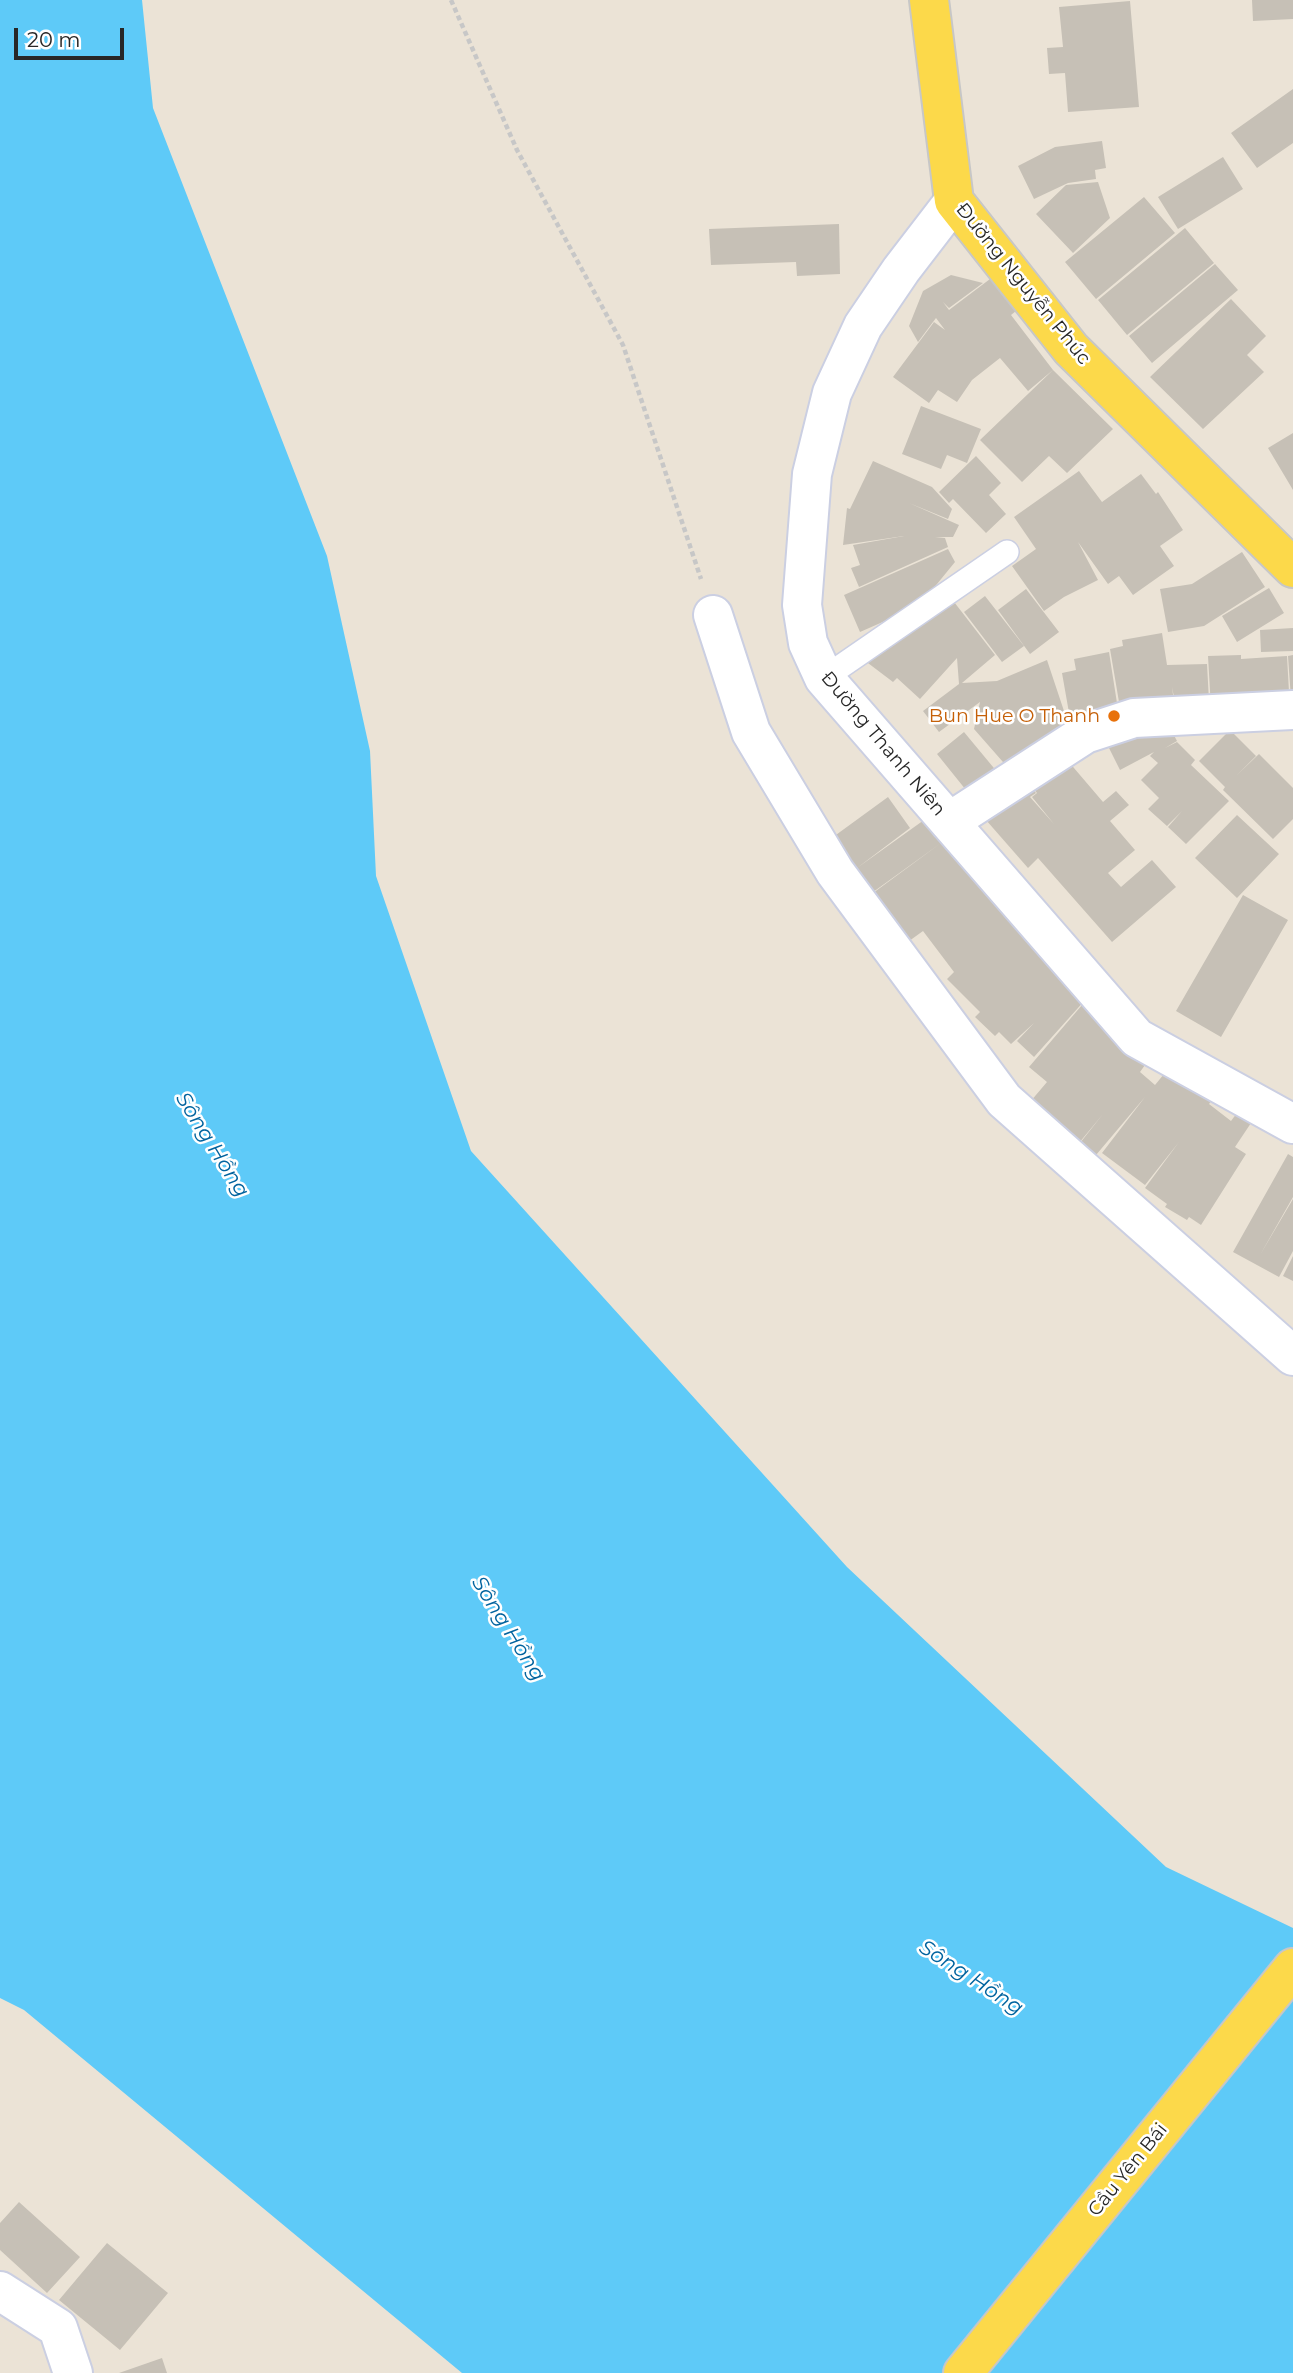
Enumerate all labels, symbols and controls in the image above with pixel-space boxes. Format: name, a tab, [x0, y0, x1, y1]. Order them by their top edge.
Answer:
scale bar	[18, 14, 128, 58]
text: 20 m	[27, 27, 81, 52]
street label: Đường Nguyễn Phúc	[951, 199, 1095, 369]
street label: Đường Thanh Niên	[816, 667, 950, 821]
place label: Bun Hue O Thanh	[929, 705, 1100, 727]
marker: Bun Hue O Thanh	[1106, 708, 1122, 724]
water label: Sông Hồng	[170, 1088, 254, 1202]
water label: Sông Hồng	[466, 1572, 550, 1686]
water label: Sông Hồng	[914, 1935, 1028, 2021]
street label: Cầu Yên Bái	[1084, 2119, 1172, 2221]

